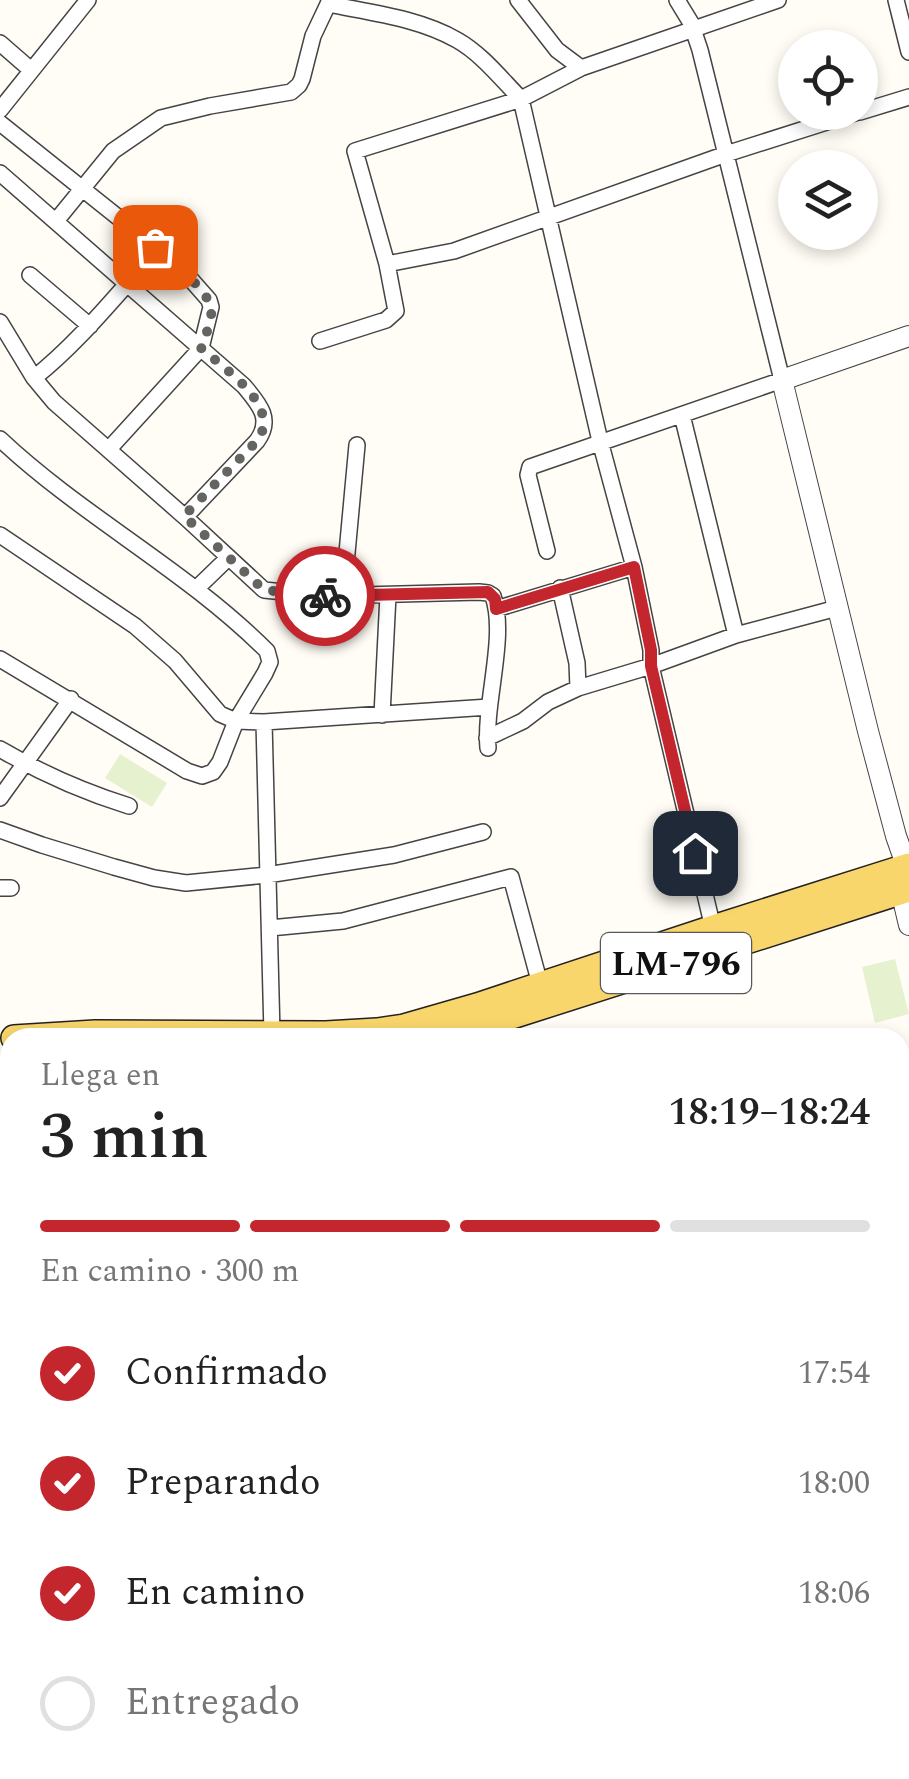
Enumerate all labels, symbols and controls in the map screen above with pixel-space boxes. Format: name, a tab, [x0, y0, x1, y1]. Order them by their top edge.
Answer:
map controls	[778, 30, 878, 250]
button: locate	[778, 30, 878, 130]
button: layers	[778, 150, 878, 250]
pin	[113, 205, 198, 290]
icon: bag	[128, 220, 183, 275]
courier	[275, 546, 375, 646]
icon: bike	[298, 569, 353, 624]
pin	[653, 811, 738, 896]
icon: home	[668, 826, 723, 881]
road number: LM-796	[601, 933, 751, 993]
text: Llega en	[40, 1051, 160, 1100]
text: 18:19–18:24	[668, 1084, 870, 1142]
text: 3 min	[40, 1088, 209, 1187]
text: En camino · 300 m	[40, 1247, 299, 1296]
text: Confirmado	[125, 1344, 328, 1402]
icon: check	[40, 1346, 95, 1401]
text: 17:54	[798, 1349, 870, 1398]
text: Preparando	[125, 1454, 321, 1512]
icon: check	[40, 1456, 95, 1511]
text: 18:00	[798, 1459, 870, 1508]
text: En camino	[125, 1564, 305, 1622]
icon: check	[40, 1566, 95, 1621]
text: 18:06	[798, 1569, 870, 1618]
text: Entregado	[125, 1674, 300, 1732]

